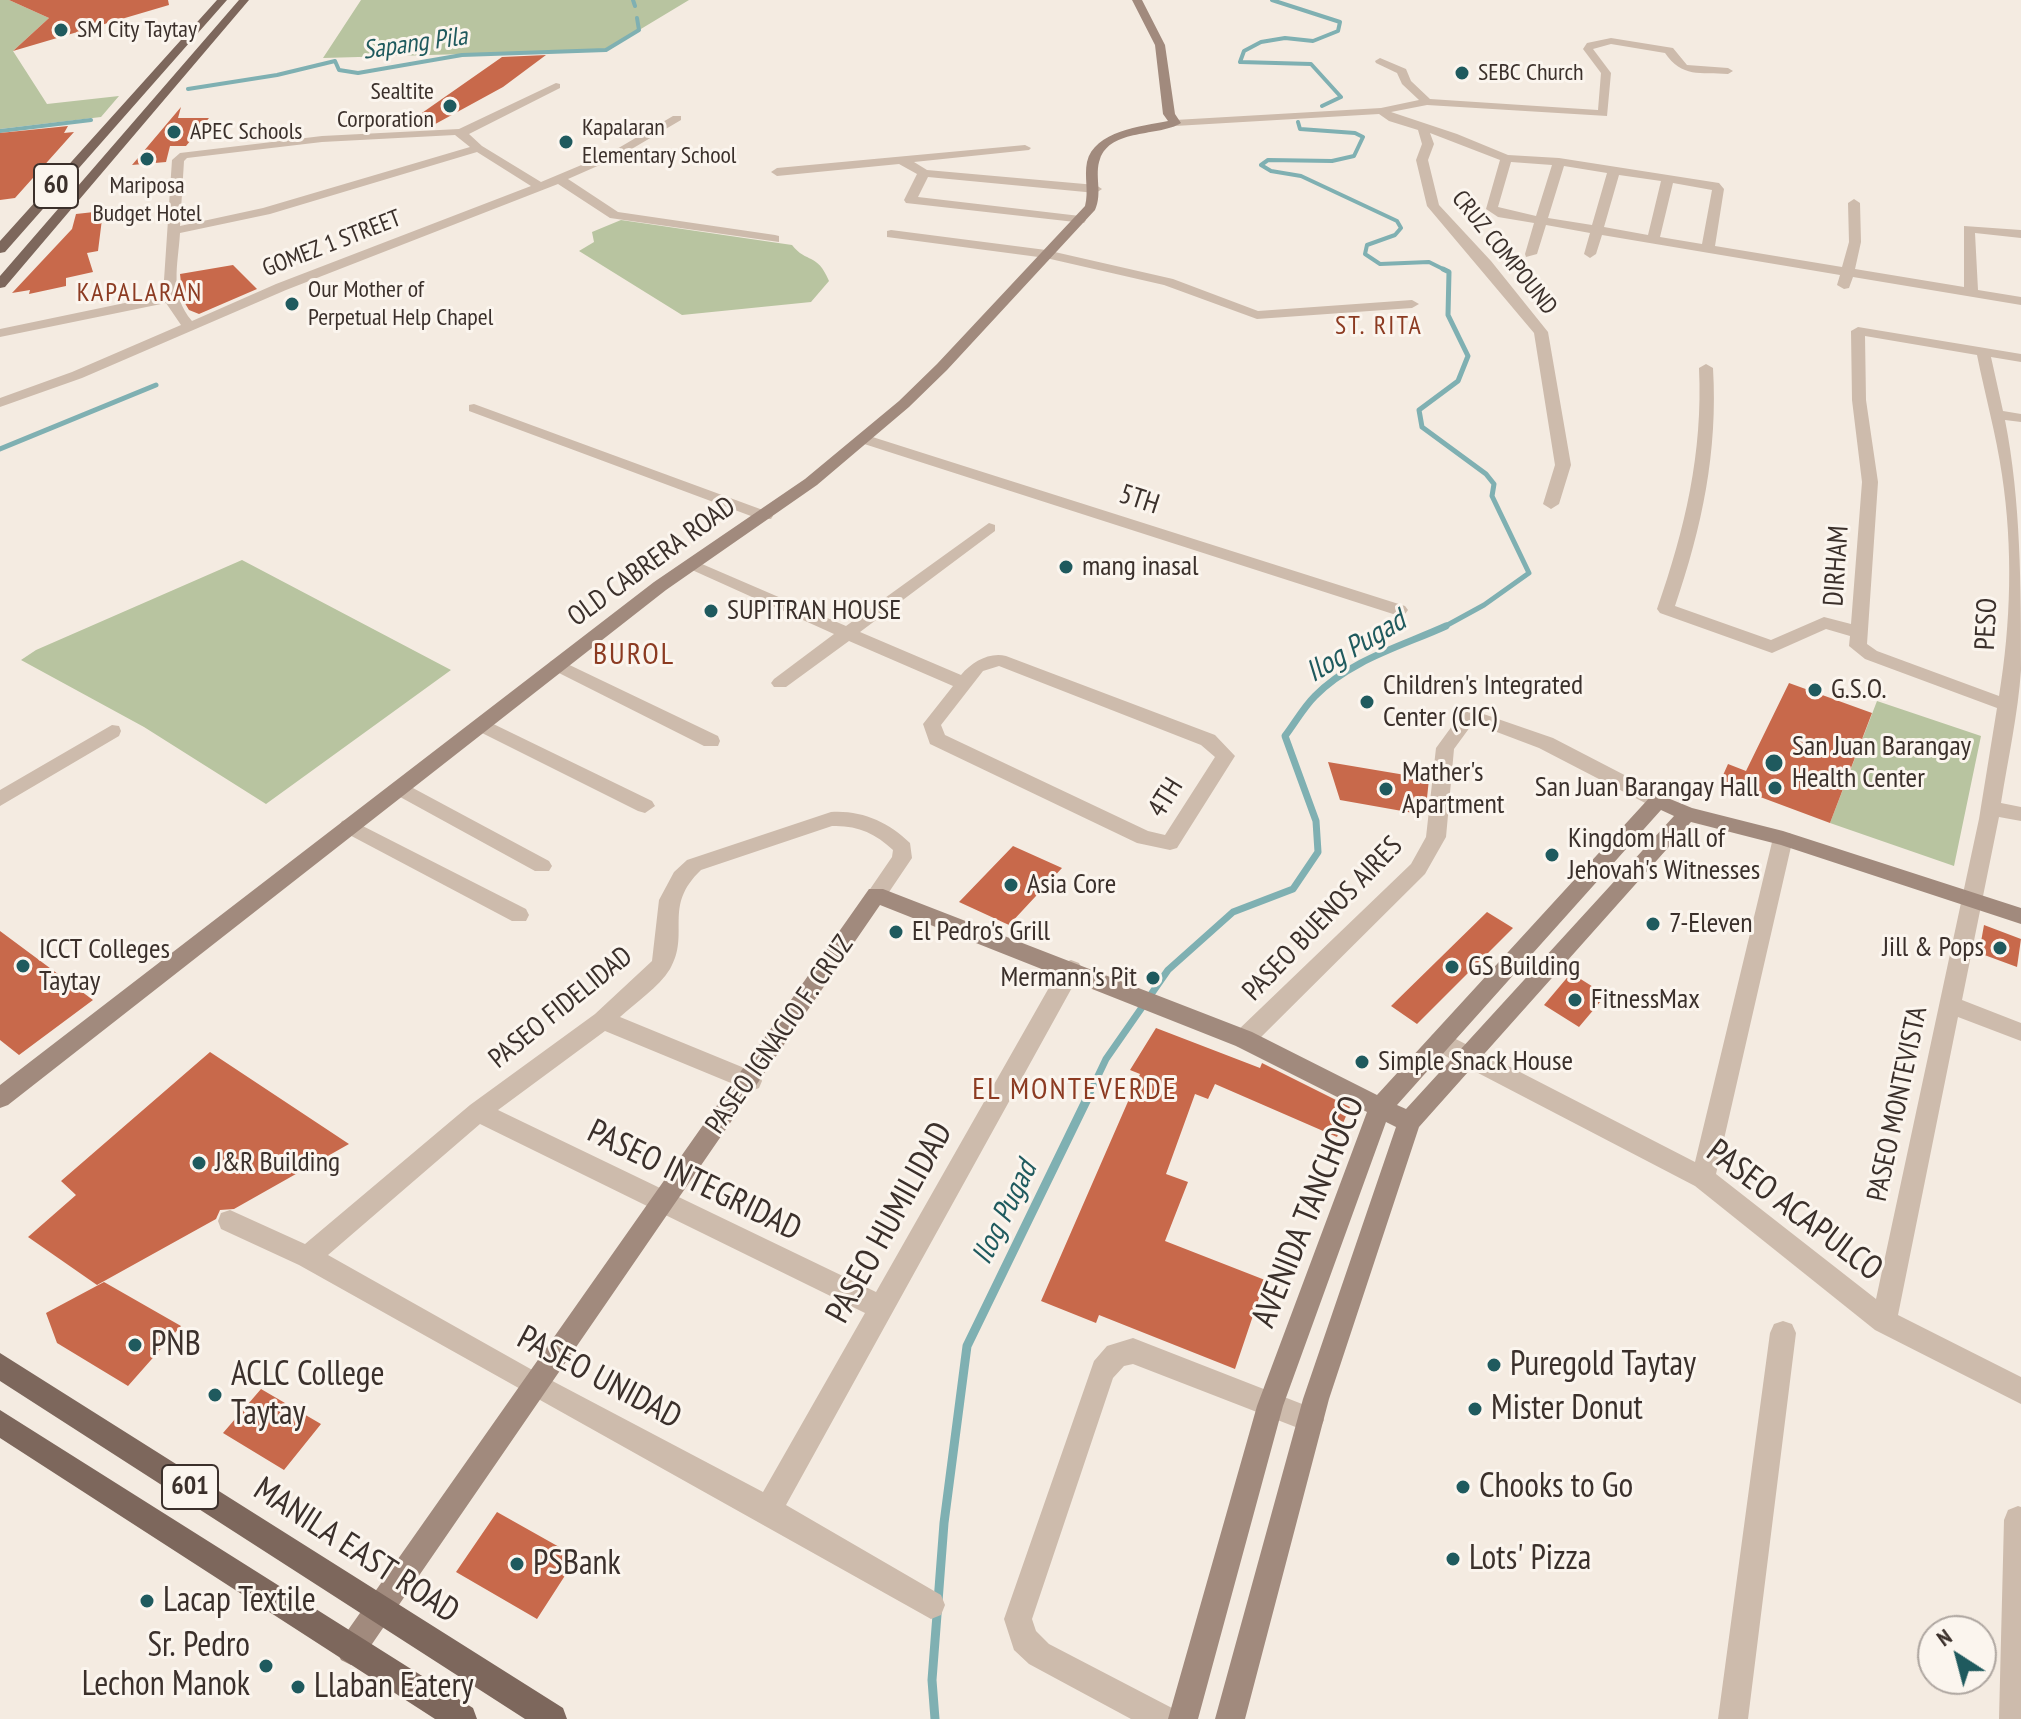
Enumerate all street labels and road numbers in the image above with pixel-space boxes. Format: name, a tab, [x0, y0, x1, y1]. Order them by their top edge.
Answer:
road number: 60	[34, 164, 78, 208]
street label: CRUZ COMPOUND	[1445, 185, 1563, 321]
street label: GOMEZ 1 STREET	[259, 204, 405, 284]
street label: 5TH	[1115, 478, 1163, 522]
street label: OLD CABRERA ROAD	[562, 490, 742, 634]
street label: DIRHAM	[1817, 525, 1857, 607]
street label: PESO	[1969, 597, 2005, 651]
street label: 4TH	[1141, 772, 1191, 824]
street label: PASEO BUENOS AIRES	[1236, 830, 1410, 1008]
street label: PASEO IGNACIO F. CRUZ	[699, 930, 861, 1140]
street label: PASEO FIDELIDAD	[483, 940, 639, 1076]
street label: PASEO MONTEVISTA	[1861, 1004, 1935, 1204]
street label: AVENIDA TANCHOCO	[1244, 1091, 1374, 1333]
street label: PASEO INTEGRIDAD	[580, 1112, 808, 1250]
street label: PASEO HUMILIDAD	[818, 1115, 962, 1331]
street label: PASEO ACAPULCO	[1698, 1132, 1890, 1290]
street label: PASEO UNIDAD	[510, 1318, 688, 1438]
road number: 601	[162, 1465, 218, 1509]
street label: MANILA EAST ROAD	[246, 1470, 466, 1632]

